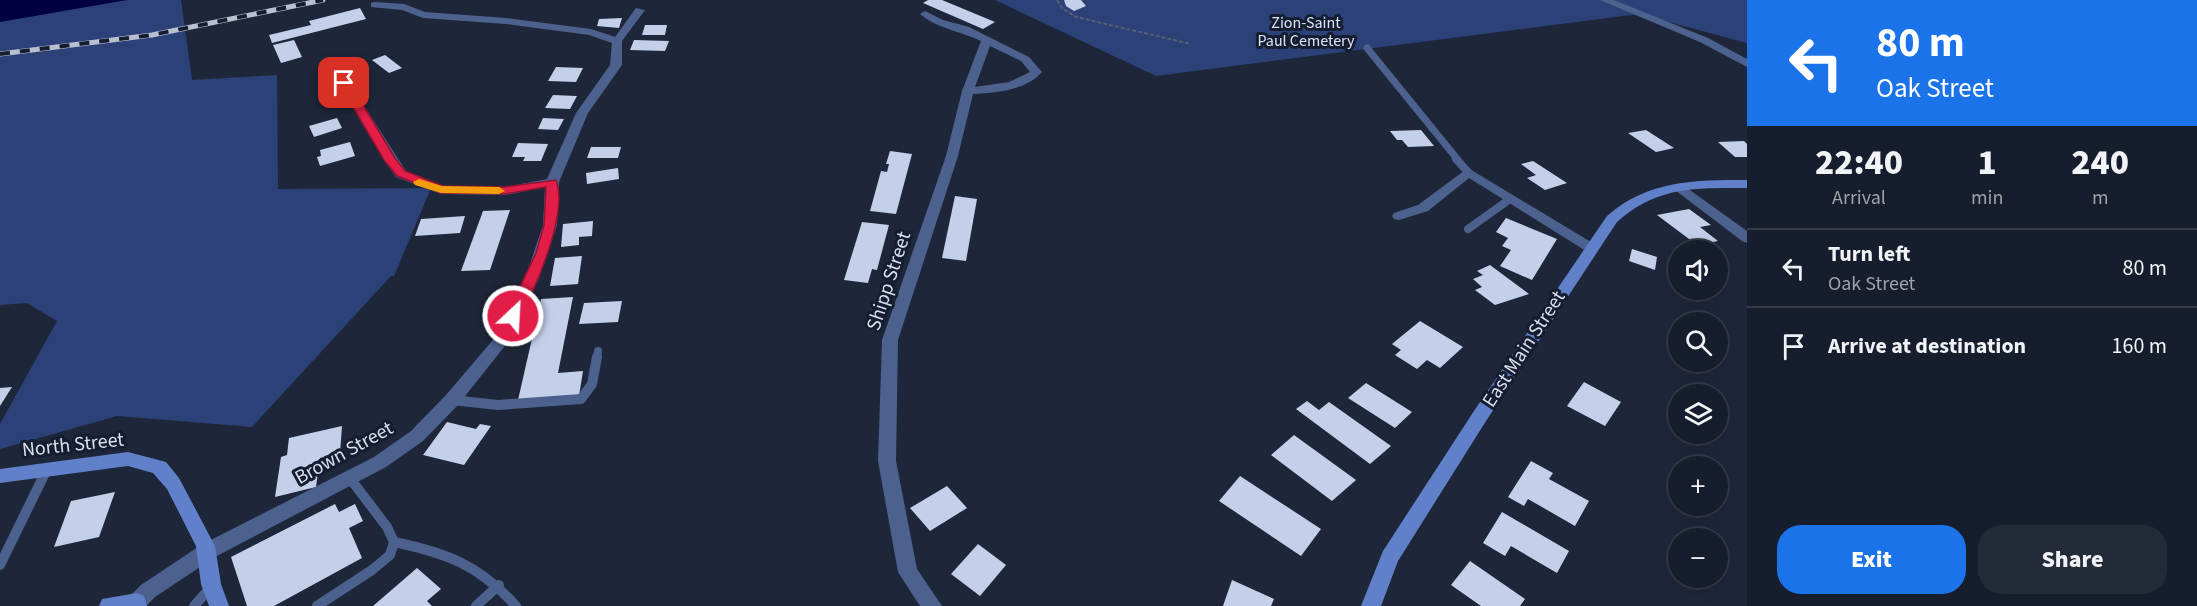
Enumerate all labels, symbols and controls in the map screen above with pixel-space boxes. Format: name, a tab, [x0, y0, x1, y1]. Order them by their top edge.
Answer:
park label: Zion-Saint Paul Cemetery	[1257, 12, 1355, 52]
text: 80 m	[1876, 13, 1965, 73]
icon: left	[1777, 24, 1855, 102]
pin	[318, 57, 369, 108]
icon: arrive	[327, 66, 360, 99]
text: Oak Street	[1876, 69, 1994, 108]
text: 22:40	[1815, 137, 1903, 188]
text: 1	[1978, 137, 1997, 188]
text: 240	[2071, 137, 2129, 188]
text: Arrival	[1832, 184, 1886, 212]
text: min	[1971, 184, 2003, 212]
text: m	[2092, 184, 2108, 212]
street label: Shipp Street	[860, 228, 918, 334]
text: Turn left	[1828, 238, 1910, 270]
map controls	[1668, 240, 1728, 588]
button: sound	[1668, 240, 1728, 300]
icon: left	[1777, 252, 1810, 285]
text: 80 m	[2122, 252, 2167, 284]
text: Oak Street	[1828, 270, 1915, 298]
position arrow	[481, 284, 545, 348]
street label: East Main Street	[1476, 285, 1572, 413]
button: search	[1668, 312, 1728, 372]
icon: arrive	[1777, 330, 1810, 363]
text: Arrive at destination	[1828, 330, 2026, 362]
text: 160 m	[2112, 330, 2167, 362]
button: layers	[1668, 384, 1728, 444]
street label: Brown Street	[290, 414, 399, 492]
street label: North Street	[21, 426, 126, 464]
button: +	[1668, 456, 1728, 516]
button: Exit	[1777, 525, 1966, 594]
button: Share	[1978, 525, 2167, 594]
button: −	[1668, 528, 1728, 588]

